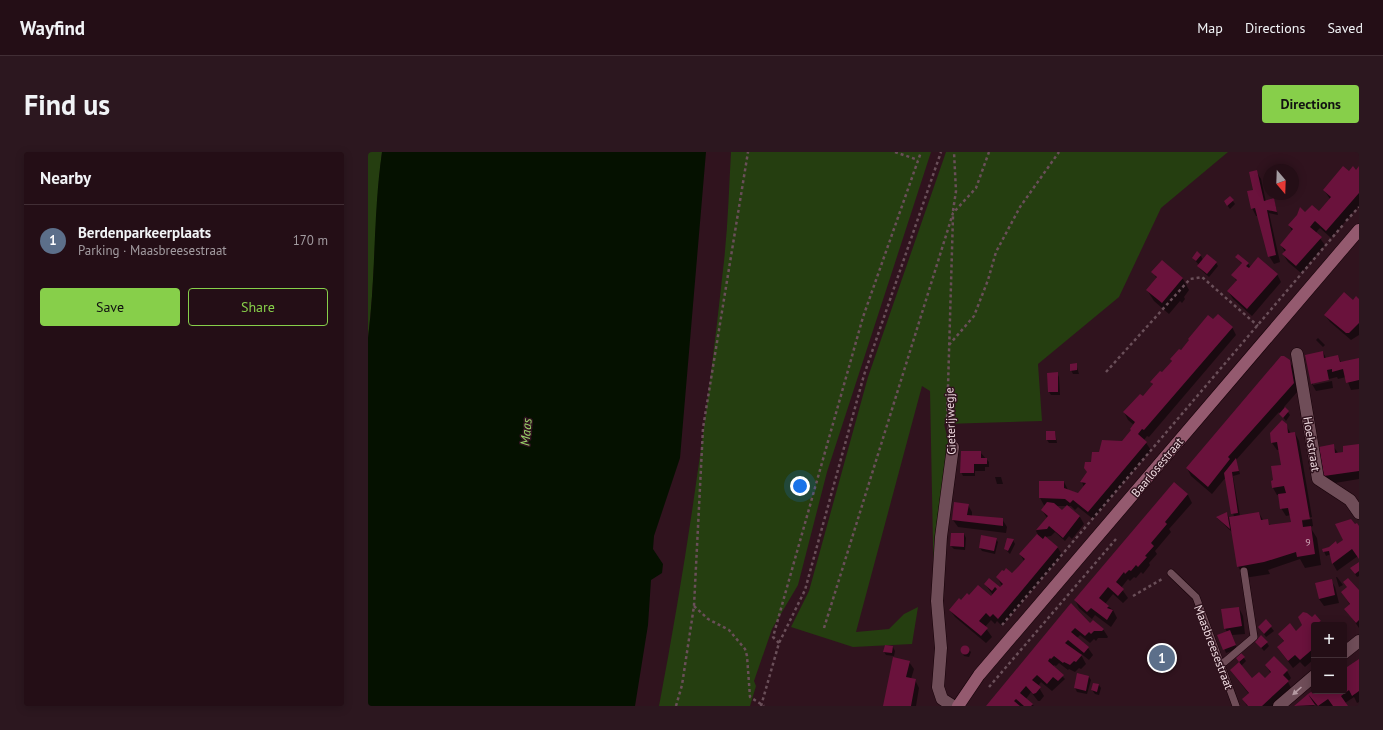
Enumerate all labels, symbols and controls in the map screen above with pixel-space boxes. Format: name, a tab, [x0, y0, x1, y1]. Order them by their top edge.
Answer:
text: Wayfind	[20, 16, 85, 40]
text: Map	[1197, 19, 1223, 37]
text: Directions	[1245, 19, 1305, 37]
text: Saved	[1327, 19, 1363, 37]
button: Directions	[1262, 85, 1359, 123]
text: Find us	[24, 86, 110, 123]
north arrow	[1263, 164, 1299, 200]
text: Nearby	[40, 167, 91, 189]
text: Berdenparkeerplaats	[78, 223, 211, 242]
text: 1	[49, 232, 57, 249]
text: 170 m	[293, 232, 328, 249]
text: Parking · Maasbreesestraat	[78, 242, 227, 259]
button: Save	[40, 288, 180, 326]
button: Share	[188, 288, 328, 326]
street label: Gieterijwegje	[941, 387, 959, 455]
street label: Hoekstraat	[1300, 415, 1324, 473]
water label: Maas	[516, 417, 536, 447]
street label: Baarlosestraat	[1128, 434, 1186, 500]
your location	[790, 476, 810, 496]
house number: 9	[1305, 536, 1311, 549]
street label: Maasbreesestraat	[1191, 603, 1237, 691]
map controls	[1311, 622, 1347, 694]
button: +	[1311, 622, 1347, 658]
pin: 1	[1149, 643, 1175, 673]
button: −	[1311, 658, 1347, 694]
one-way arrow	[1291, 686, 1302, 695]

